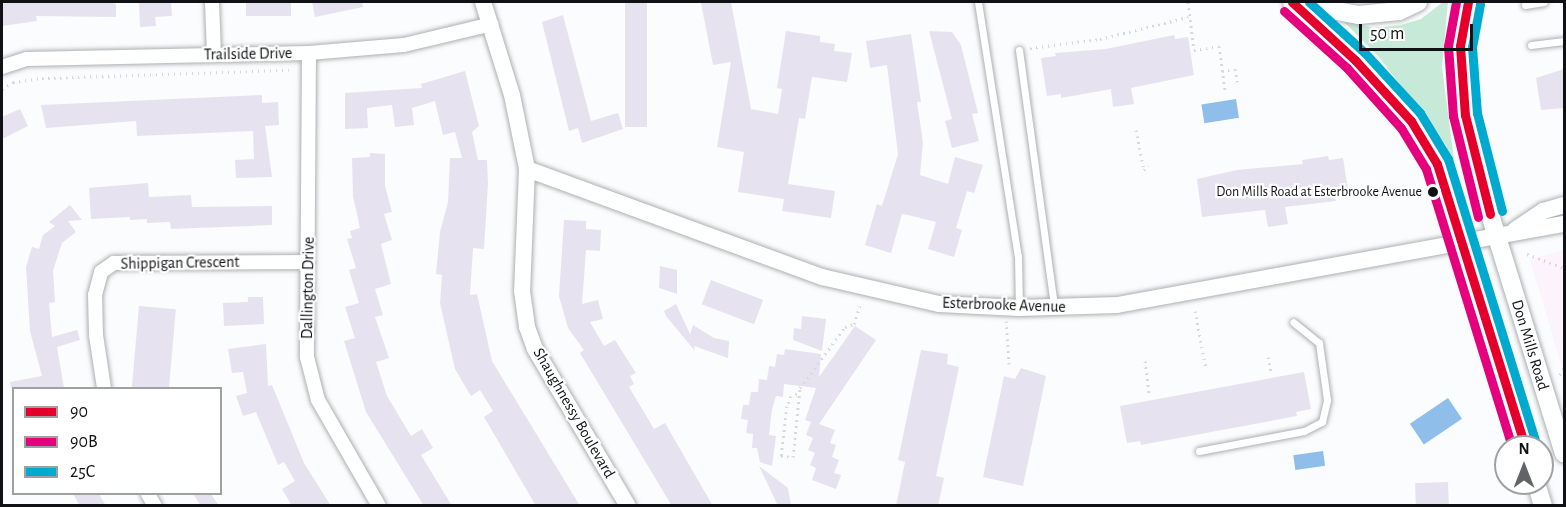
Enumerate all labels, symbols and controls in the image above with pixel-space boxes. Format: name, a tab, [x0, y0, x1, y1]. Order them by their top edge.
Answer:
scale bar	[1362, 12, 1476, 50]
text: 50 m	[1370, 25, 1404, 43]
street label: Trailside Drive	[204, 44, 292, 64]
place label: Don Mills Road at Esterbrooke Avenue	[1216, 184, 1422, 200]
marker: Don Mills Road at Esterbrooke Avenue	[1427, 186, 1439, 198]
street label: Dallington Drive	[298, 237, 318, 339]
street label: Shippigan Crescent	[120, 252, 240, 274]
street label: Esterbrooke Avenue	[942, 293, 1066, 317]
street label: Don Mills Road	[1507, 297, 1553, 393]
street label: Shaughnessy Boulevard	[529, 344, 619, 482]
legend	[12, 387, 222, 495]
text: 90	[70, 403, 88, 421]
text: 90B	[70, 433, 98, 451]
north arrow	[1494, 435, 1554, 495]
text: N	[1518, 441, 1530, 457]
text: 25C	[70, 463, 95, 481]

